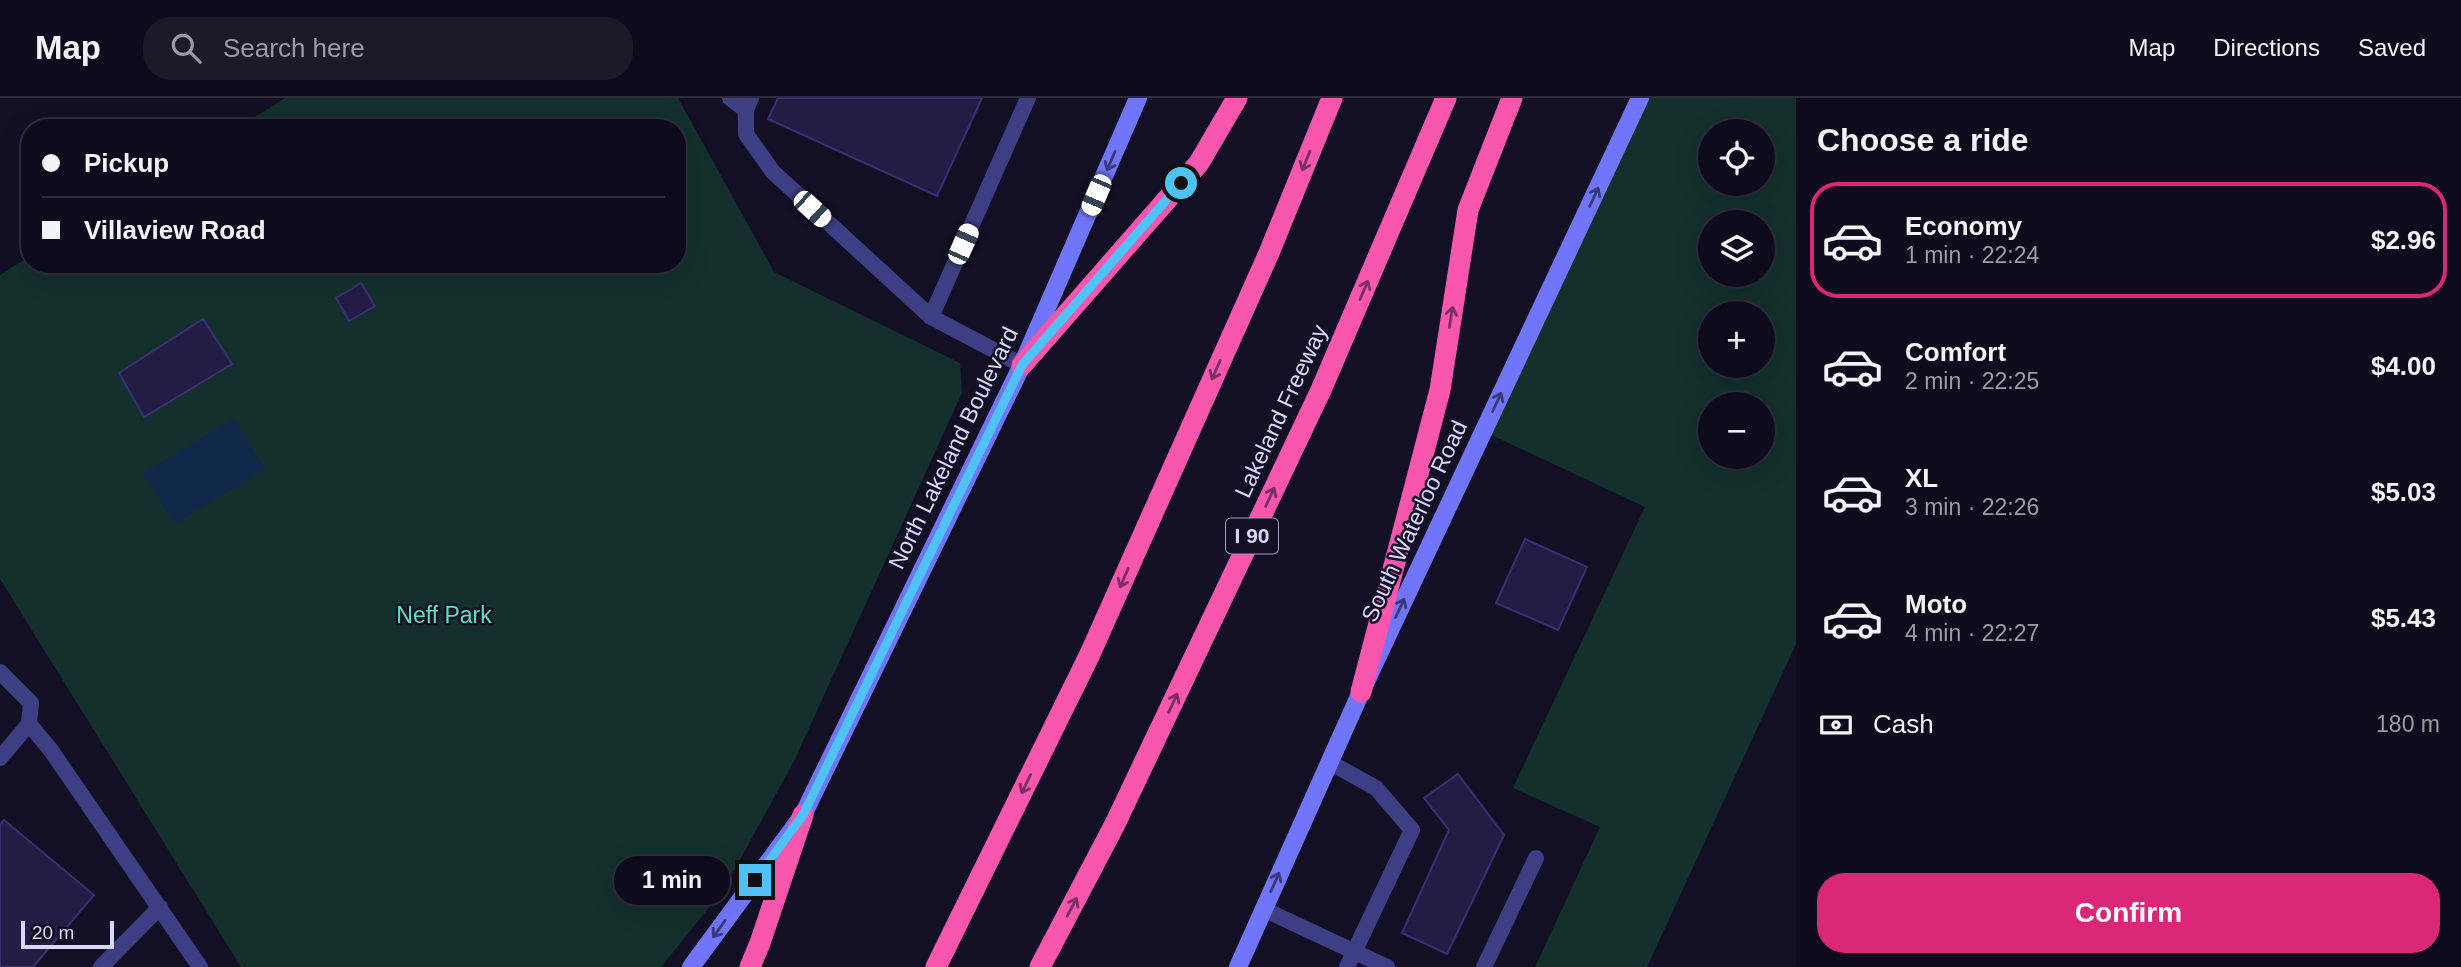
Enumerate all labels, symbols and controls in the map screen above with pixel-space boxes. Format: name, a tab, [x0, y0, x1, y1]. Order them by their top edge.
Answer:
search box	[143, 17, 633, 80]
text: Map	[35, 29, 101, 66]
icon: search	[167, 29, 205, 67]
text: Search here	[223, 33, 365, 63]
text: Map	[2129, 34, 2175, 61]
text: Directions	[2213, 34, 2320, 61]
text: Saved	[2358, 34, 2426, 61]
map controls	[1698, 119, 1775, 469]
button: locate	[1698, 119, 1775, 196]
text: Choose a ride	[1817, 122, 2029, 158]
text: Pickup	[84, 148, 169, 178]
one-way arrow	[1104, 149, 1117, 171]
one-way arrow	[1299, 150, 1312, 172]
route start	[1165, 167, 1197, 199]
car	[1079, 172, 1114, 218]
car	[790, 187, 835, 231]
one-way arrow	[1588, 187, 1601, 208]
icon: car	[1821, 209, 1884, 272]
button: layers	[1698, 210, 1775, 287]
text: Economy	[1905, 211, 2022, 241]
text: Villaview Road	[84, 215, 266, 245]
car	[945, 221, 982, 267]
text: $2.96	[2371, 225, 2436, 255]
text: 1 min · 22:24	[1905, 242, 2039, 268]
one-way arrow	[1358, 280, 1371, 301]
button: +	[1698, 301, 1775, 378]
one-way arrow	[1445, 306, 1458, 329]
street label: Lakeland Freeway	[1230, 320, 1333, 502]
street label: North Lakeland Boulevard	[883, 323, 1023, 573]
icon: car	[1821, 335, 1884, 398]
text: Comfort	[1905, 337, 2006, 367]
text: $4.00	[2371, 351, 2436, 381]
one-way arrow	[1209, 359, 1222, 380]
text: 2 min · 22:25	[1905, 368, 2039, 394]
one-way arrow	[1491, 392, 1504, 414]
button: −	[1698, 392, 1775, 469]
street label: South Waterloo Road	[1356, 416, 1472, 626]
icon: car	[1821, 461, 1884, 524]
text: XL	[1905, 463, 1938, 493]
text: $5.03	[2371, 477, 2436, 507]
one-way arrow	[1264, 487, 1278, 508]
text: 3 min · 22:26	[1905, 494, 2039, 520]
road number: I 90	[1226, 518, 1278, 554]
one-way arrow	[1117, 567, 1130, 588]
icon: car	[1821, 587, 1884, 650]
text: Moto	[1905, 589, 1967, 619]
one-way arrow	[1394, 598, 1407, 619]
park label: Neff Park	[396, 602, 492, 628]
text: $5.43	[2371, 603, 2436, 633]
text: 4 min · 22:27	[1905, 620, 2039, 646]
one-way arrow	[1166, 693, 1180, 714]
icon: cash	[1817, 706, 1855, 744]
text: Cash	[1873, 709, 1934, 739]
text: 180 m	[2376, 711, 2440, 737]
one-way arrow	[1019, 773, 1033, 794]
callout: 1 min	[615, 856, 730, 904]
route end	[739, 864, 771, 896]
text: 1 min	[642, 867, 702, 893]
one-way arrow	[1270, 872, 1283, 893]
button: Confirm	[1817, 873, 2440, 953]
one-way arrow	[1065, 897, 1079, 917]
scale bar	[21, 918, 114, 950]
one-way arrow	[712, 919, 726, 938]
text: 20 m	[32, 922, 74, 943]

